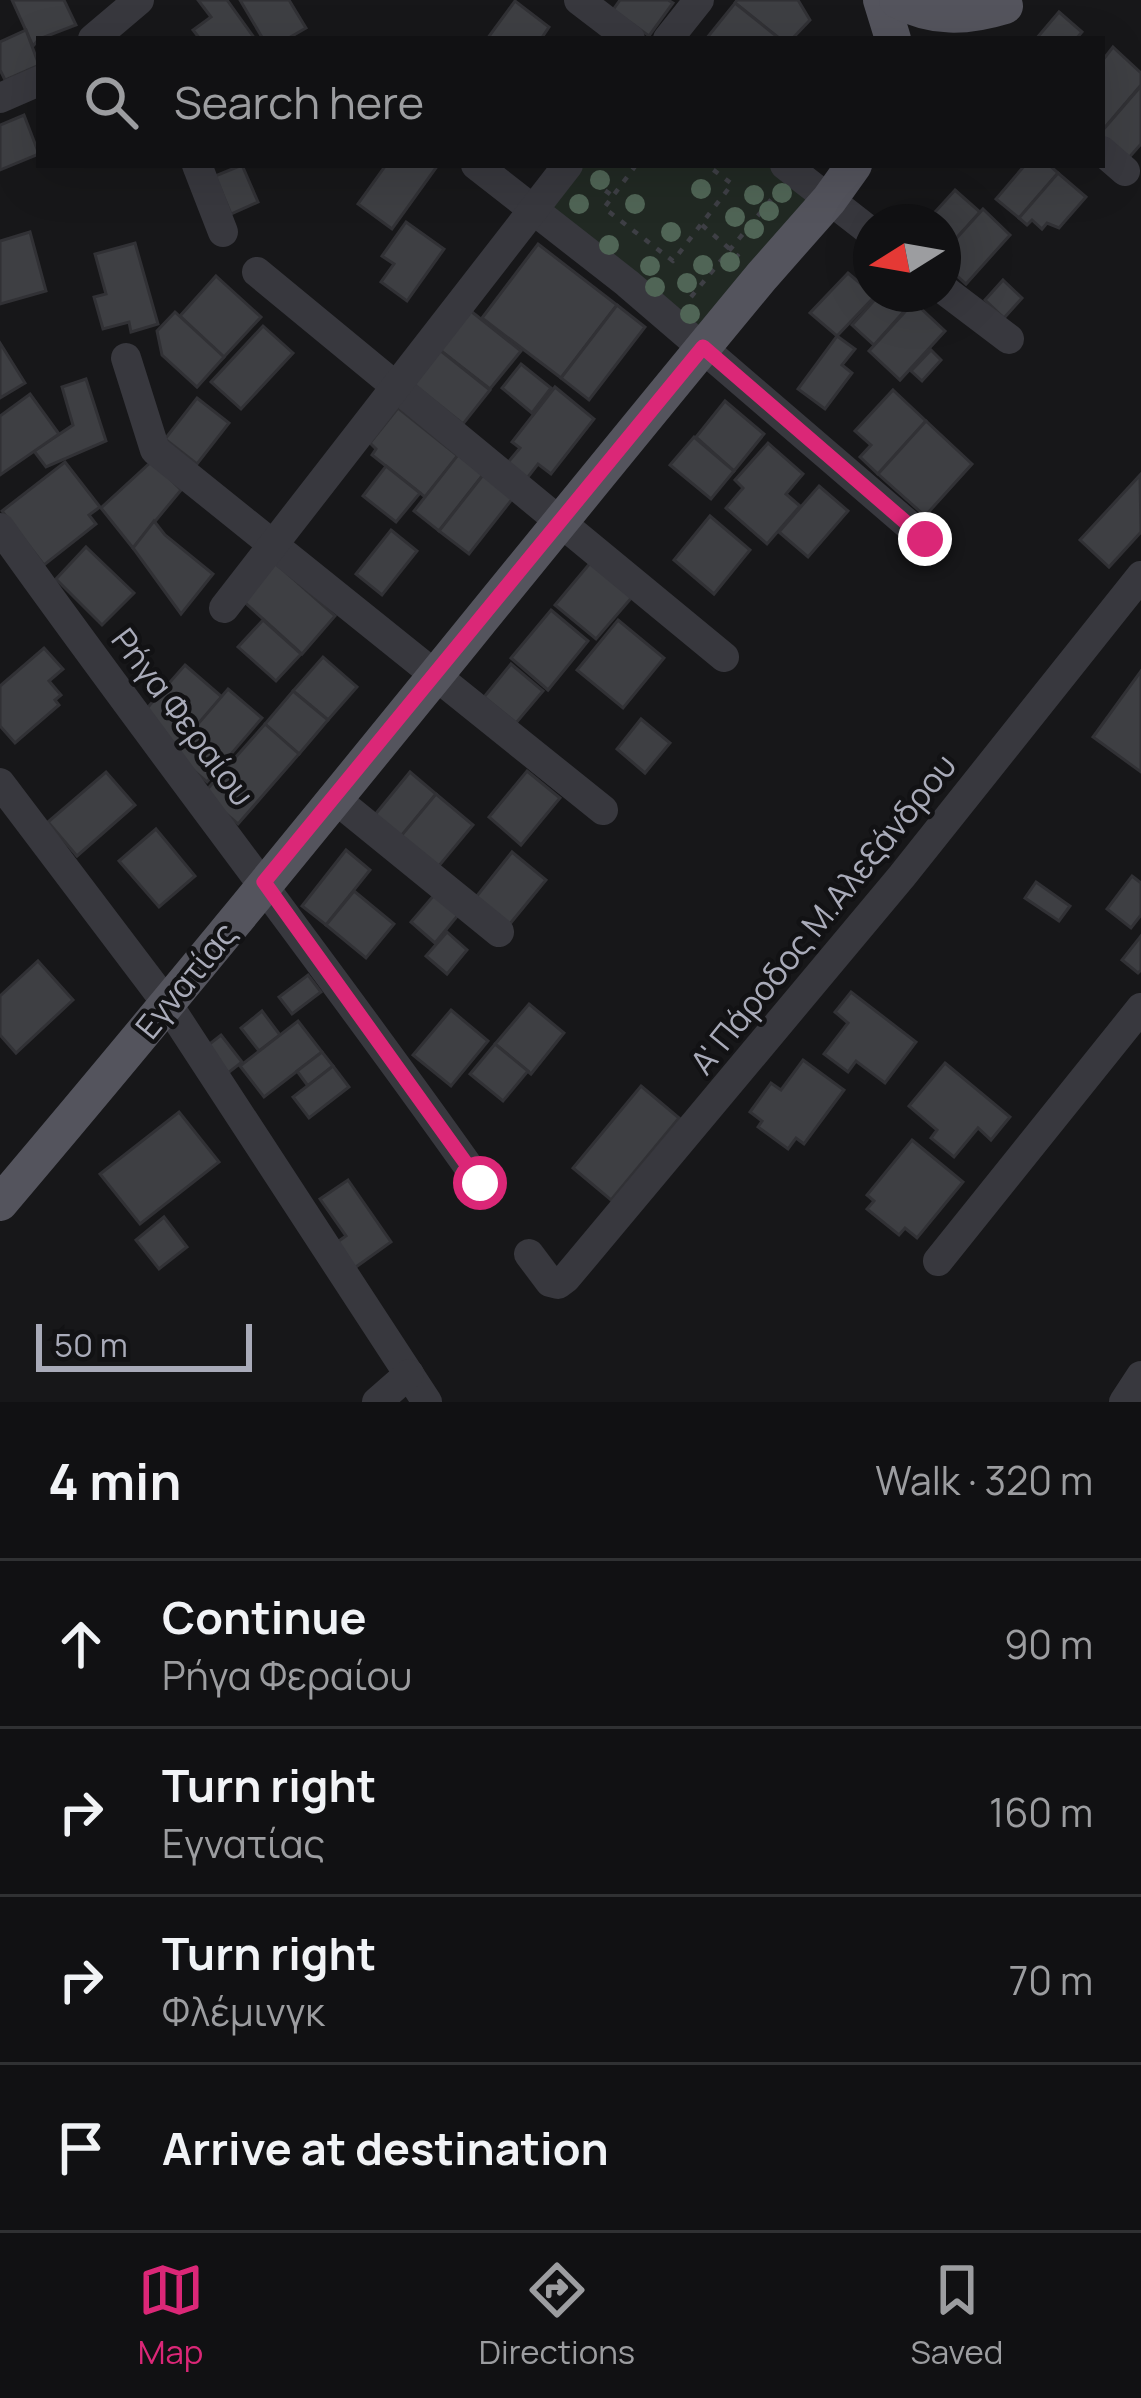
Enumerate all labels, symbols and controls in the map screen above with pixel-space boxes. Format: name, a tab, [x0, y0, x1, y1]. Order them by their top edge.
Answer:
search box	[36, 36, 1105, 168]
icon: search	[78, 69, 144, 135]
text: Search here	[174, 71, 424, 133]
north arrow	[853, 204, 961, 312]
route end	[898, 512, 952, 566]
street label: Ρήγα Φεραίου	[102, 619, 265, 815]
street label: Α' Πάροδος Μ.Αλεξάνδρου	[679, 744, 966, 1083]
street label: Εγνατίας	[125, 912, 247, 1047]
route start	[453, 1156, 507, 1210]
scale bar	[36, 1318, 252, 1371]
text: 50 m	[54, 1322, 128, 1367]
text: 4 min	[48, 1446, 181, 1515]
text: Walk · 320 m	[875, 1453, 1093, 1507]
text: Continue	[162, 1586, 367, 1648]
icon: ahead	[48, 1611, 114, 1677]
text: 90 m	[1004, 1617, 1093, 1671]
text: Ρήγα Φεραίου	[162, 1648, 412, 1702]
text: Turn right	[162, 1754, 376, 1816]
icon: right	[48, 1779, 114, 1845]
text: 160 m	[989, 1785, 1093, 1839]
text: Εγνατίας	[162, 1816, 325, 1870]
text: Turn right	[162, 1922, 376, 1984]
icon: right	[48, 1947, 114, 2013]
text: 70 m	[1009, 1953, 1093, 2007]
text: Φλέμινγκ	[162, 1984, 325, 2038]
icon: arrive	[48, 2115, 114, 2181]
text: Arrive at destination	[162, 2117, 609, 2179]
tab: Map	[138, 2257, 204, 2374]
tab: Directions	[479, 2257, 635, 2374]
tab: Saved	[910, 2257, 1003, 2374]

